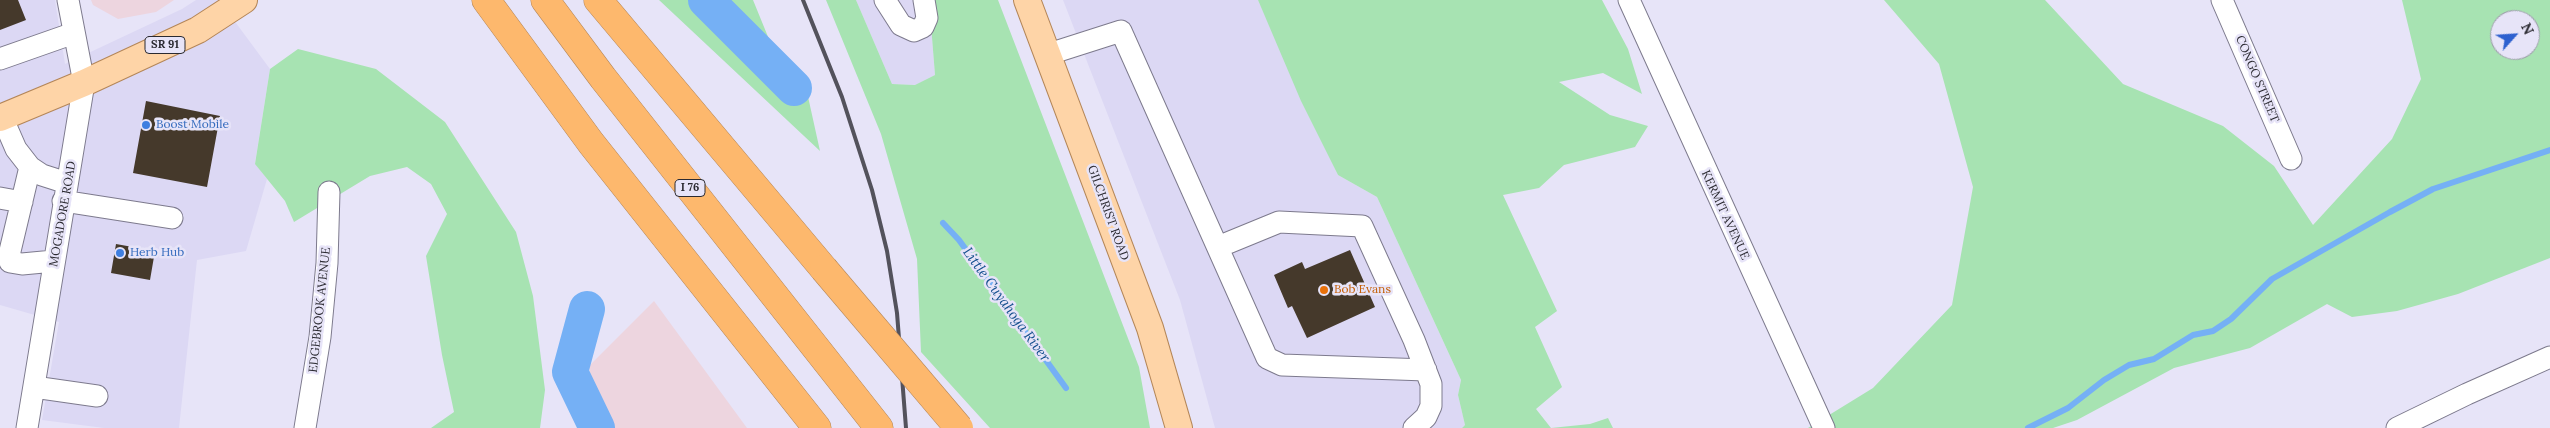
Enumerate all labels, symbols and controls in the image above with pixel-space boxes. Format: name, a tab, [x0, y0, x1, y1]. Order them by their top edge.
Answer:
north arrow	[2490, 10, 2540, 60]
text: N	[2517, 20, 2538, 38]
street label: CONGO STREET	[2232, 33, 2282, 125]
road number: SR 91	[145, 36, 185, 54]
place label: Boost Mobile	[156, 118, 229, 132]
marker: Boost Mobile	[140, 119, 152, 131]
street label: MOGADORE ROAD	[47, 160, 79, 268]
street label: GILCHRIST ROAD	[1084, 163, 1132, 263]
street label: KERMIT AVENUE	[1698, 168, 1752, 262]
road number: I 76	[675, 180, 705, 197]
water label: Little Cuyahoga River	[959, 244, 1053, 366]
place label: Herb Hub	[130, 246, 184, 260]
marker: Herb Hub	[114, 247, 126, 259]
street label: EDGEBROOK AVENUE	[306, 247, 334, 373]
place label: Bob Evans	[1334, 283, 1391, 297]
marker: Bob Evans	[1318, 284, 1330, 296]

